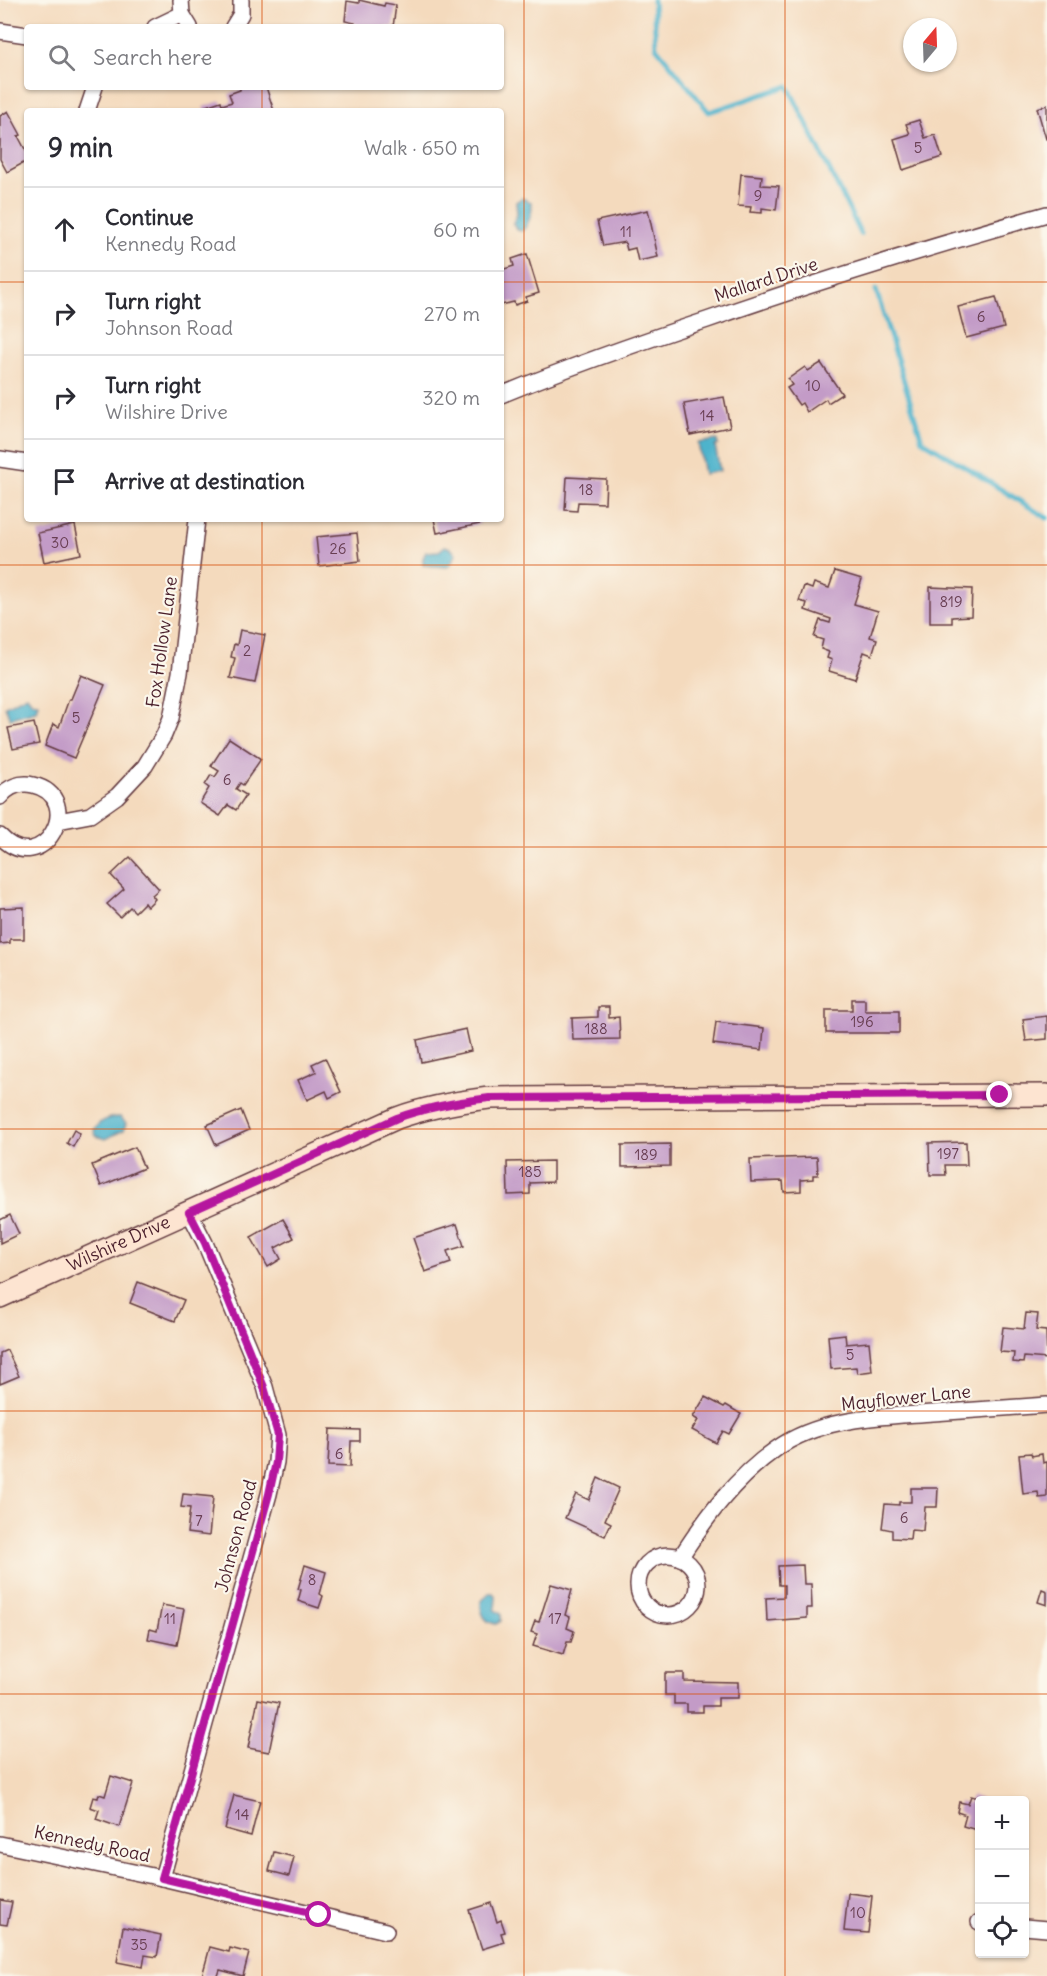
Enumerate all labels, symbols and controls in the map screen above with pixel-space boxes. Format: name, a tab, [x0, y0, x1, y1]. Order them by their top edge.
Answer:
north arrow	[903, 18, 957, 72]
search box	[24, 24, 504, 90]
icon: search	[45, 41, 78, 74]
text: Search here	[93, 43, 212, 71]
text: 9 min	[48, 131, 113, 164]
text: Walk · 650 m	[364, 135, 480, 160]
house number: 5	[914, 138, 922, 157]
house number: 9	[754, 186, 762, 205]
text: Continue	[105, 203, 194, 231]
icon: ahead	[48, 213, 81, 246]
text: 60 m	[433, 217, 480, 242]
house number: 11	[620, 222, 632, 241]
text: Kennedy Road	[105, 231, 236, 256]
street label: Mallard Drive	[711, 252, 821, 307]
text: Turn right	[105, 287, 201, 315]
icon: right	[48, 297, 81, 330]
text: 270 m	[424, 301, 480, 326]
house number: 6	[977, 307, 985, 326]
text: Johnson Road	[105, 315, 233, 340]
text: Turn right	[105, 371, 201, 399]
house number: 10	[805, 376, 821, 395]
icon: right	[48, 381, 81, 414]
text: 320 m	[422, 385, 480, 410]
text: Wilshire Drive	[105, 399, 228, 424]
house number: 14	[700, 406, 715, 425]
icon: arrive	[48, 465, 81, 498]
text: Arrive at destination	[105, 467, 305, 495]
house number: 18	[579, 480, 593, 499]
house number: 30	[51, 533, 69, 552]
house number: 26	[330, 539, 346, 558]
street label: Fox Hollow Lane	[141, 575, 182, 709]
house number: 819	[939, 592, 963, 611]
house number: 2	[243, 641, 251, 660]
house number: 5	[72, 708, 80, 727]
house number: 6	[223, 770, 231, 789]
house number: 196	[850, 1012, 874, 1031]
house number: 188	[584, 1019, 608, 1038]
route end	[986, 1081, 1012, 1107]
house number: 197	[937, 1144, 959, 1163]
house number: 189	[634, 1145, 658, 1164]
house number: 185	[518, 1162, 542, 1181]
street label: Wilshire Drive	[63, 1210, 173, 1276]
house number: 5	[846, 1345, 854, 1364]
street label: Mayflower Lane	[840, 1379, 972, 1416]
house number: 6	[335, 1444, 343, 1463]
street label: Johnson Road	[209, 1477, 262, 1595]
house number: 6	[900, 1508, 908, 1527]
house number: 7	[195, 1511, 203, 1530]
house number: 8	[308, 1570, 316, 1589]
house number: 11	[164, 1609, 176, 1628]
house number: 17	[548, 1609, 562, 1628]
map controls	[975, 1796, 1029, 1958]
button: +	[975, 1796, 1029, 1850]
house number: 14	[235, 1805, 250, 1824]
street label: Kennedy Road	[32, 1820, 153, 1867]
button: −	[975, 1850, 1029, 1904]
route start	[305, 1901, 331, 1927]
house number: 10	[850, 1903, 866, 1922]
button: locate	[975, 1904, 1029, 1958]
house number: 35	[130, 1935, 148, 1954]

